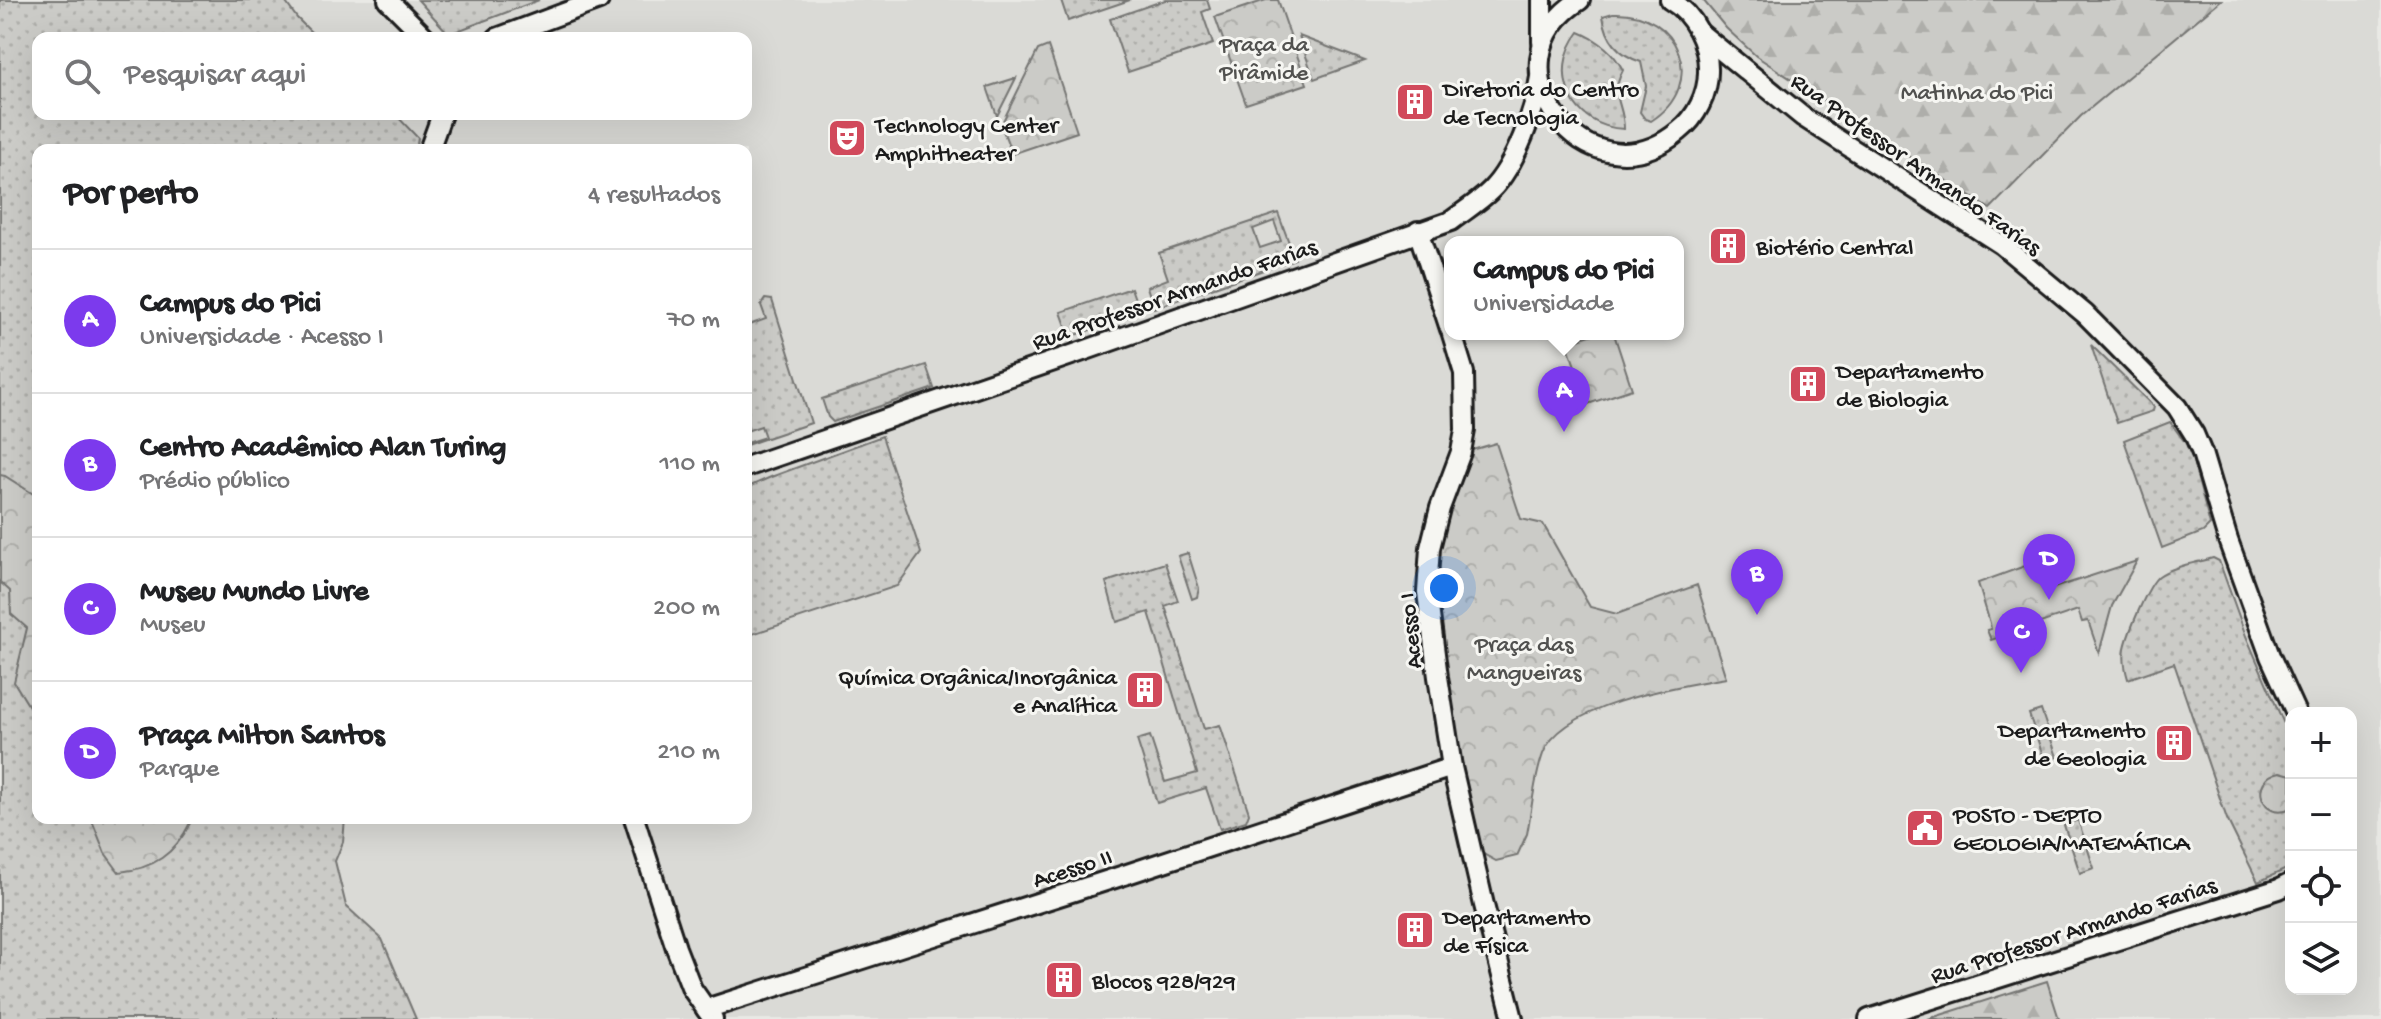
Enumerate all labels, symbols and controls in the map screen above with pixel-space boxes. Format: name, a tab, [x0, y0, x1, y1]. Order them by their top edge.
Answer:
search box	[32, 32, 752, 120]
park label: Praça da Pirâmide	[1218, 32, 1309, 89]
icon: search	[60, 54, 104, 98]
text: Pesquisar aqui	[124, 59, 306, 94]
street label: Rua Professor Armando Farias	[1784, 68, 2047, 264]
place label: Diretoria do Centro de Tecnologia	[1441, 77, 1639, 134]
park label: Matinha do Pici	[1901, 80, 2053, 109]
building icon: Diretoria do Centro de Tecnologia	[1394, 81, 1436, 123]
place label: Technology Center Amphitheater	[873, 113, 1060, 170]
theatre icon: Technology Center Amphitheater	[826, 117, 868, 159]
text: Por perto	[64, 176, 198, 216]
text: 4 resultados	[588, 181, 720, 212]
building icon: Biotério Central	[1707, 225, 1749, 267]
street label: Rua Professor Armando Farias	[1029, 234, 1322, 359]
place label: Biotério Central	[1755, 235, 1914, 264]
popup	[1444, 236, 1684, 340]
text: Campus do Pici	[1473, 255, 1655, 290]
text: Campus do Pici	[140, 288, 321, 323]
text: Universidade	[1473, 290, 1614, 321]
text: A	[82, 306, 98, 337]
text: 70 m	[667, 306, 720, 337]
text: Universidade · Acesso I	[140, 323, 384, 354]
place label: Departamento de Biologia	[1834, 359, 1984, 416]
building icon: Departamento de Biologia	[1787, 363, 1829, 405]
pin: A	[1538, 366, 1590, 432]
text: Centro Acadêmico Alan Turing	[140, 432, 506, 467]
text: B	[83, 450, 97, 481]
text: 110 m	[660, 450, 720, 481]
text: Prédio público	[140, 467, 290, 498]
pin: D	[2023, 534, 2075, 600]
pin: B	[1731, 549, 1783, 615]
your location	[1424, 568, 1464, 608]
text: Museu Mundo Livre	[140, 576, 369, 611]
street label: Acesso I	[1394, 591, 1431, 670]
text: C	[83, 594, 97, 625]
text: 200 m	[653, 594, 720, 625]
pin: C	[1995, 607, 2047, 673]
text: Museu	[140, 611, 205, 642]
park label: Praça das Mangueiras	[1467, 632, 1582, 689]
place label: Química Orgânica/Inorgânica e Analítica	[838, 665, 1118, 722]
building icon: Química Orgânica/Inorgânica e Analítica	[1124, 669, 1166, 711]
map controls	[2285, 707, 2357, 995]
button: +	[2285, 707, 2357, 779]
place label: Departamento de Geologia	[1996, 718, 2147, 775]
text: Praça Milton Santos	[140, 720, 385, 755]
building icon: Departamento de Geologia	[2153, 722, 2195, 764]
text: D	[82, 738, 98, 769]
text: 210 m	[657, 738, 720, 769]
text: Parque	[140, 755, 219, 786]
button: −	[2285, 779, 2357, 851]
place label: POSTO - DEPTO GEOLOGIA/MATEMÁTICA	[1952, 803, 2191, 860]
public building icon: POSTO - DEPTO GEOLOGIA/MATEMÁTICA	[1904, 807, 1946, 849]
street label: Acesso II	[1030, 844, 1117, 897]
button: locate	[2285, 851, 2357, 923]
street label: Rua Professor Armando Farias	[1927, 872, 2222, 992]
place label: Departamento de Física	[1441, 905, 1591, 962]
building icon: Departamento de Física	[1394, 909, 1436, 951]
button: layers	[2285, 923, 2357, 995]
building icon: Blocos 928/929	[1043, 959, 1085, 1001]
place label: Blocos 928/929	[1091, 969, 1236, 998]

